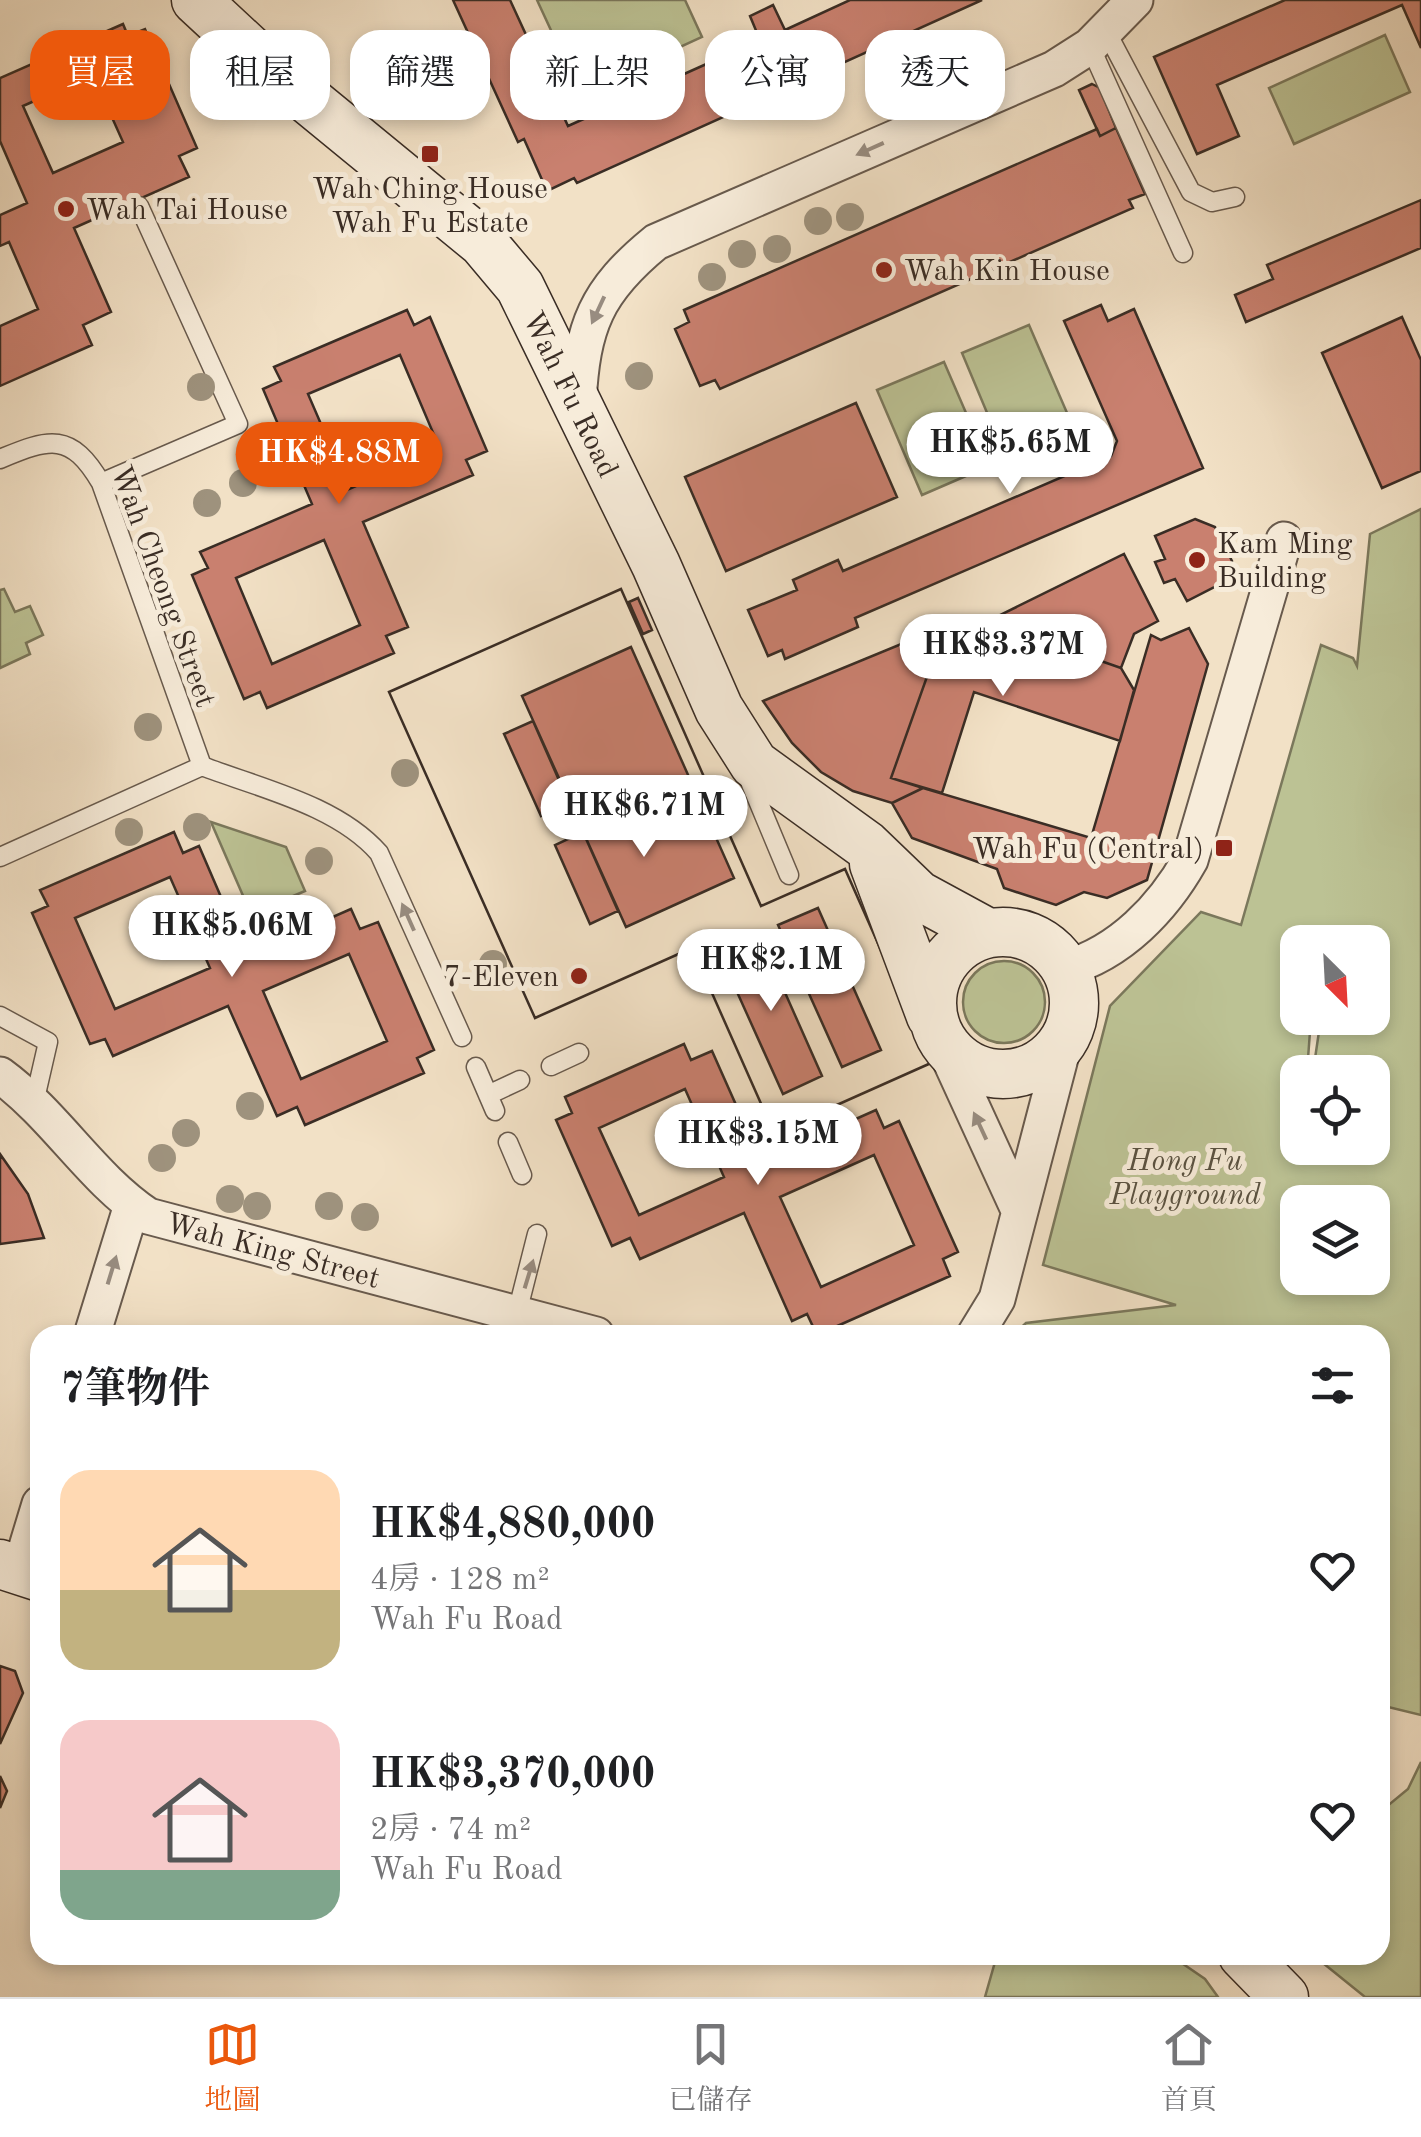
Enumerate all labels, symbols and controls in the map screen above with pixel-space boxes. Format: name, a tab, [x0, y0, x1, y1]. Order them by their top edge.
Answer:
chip: 買屋	[30, 30, 170, 120]
chip: 租屋	[190, 30, 330, 120]
chip: 篩選	[350, 30, 490, 120]
chip: 新上架	[510, 30, 685, 120]
chip: 公寓	[705, 30, 845, 120]
chip: 透天	[865, 30, 1005, 120]
one-way arrow	[855, 141, 885, 157]
marker: Wah Ching House Wah Fu Estate	[419, 143, 441, 165]
place label: Wah Ching House Wah Fu Estate	[312, 175, 548, 239]
place label: Wah Tai House	[86, 196, 288, 226]
marker: Wah Tai House	[55, 198, 77, 220]
place label: Wah Kin House	[904, 257, 1110, 287]
marker: Wah Kin House	[873, 259, 895, 281]
one-way arrow	[590, 295, 606, 325]
street label: Wah Fu Road	[516, 307, 622, 483]
pin: HK$5.65M	[907, 412, 1113, 497]
pin: HK$4.88M	[236, 422, 442, 507]
text: HK$5.65M	[929, 428, 1091, 460]
text: HK$4.88M	[258, 438, 420, 470]
street label: Wah Cheong Street	[104, 462, 220, 711]
place label: Kam Ming Building	[1217, 530, 1352, 594]
marker: Kam Ming Building	[1186, 549, 1208, 571]
pin: HK$3.37M	[900, 614, 1106, 699]
text: HK$3.37M	[922, 630, 1084, 662]
pin: HK$6.71M	[541, 775, 747, 860]
text: HK$6.71M	[563, 791, 725, 823]
place label: Wah Fu (Central)	[972, 835, 1204, 865]
marker: Wah Fu (Central)	[1213, 837, 1235, 859]
pin: HK$5.06M	[129, 895, 335, 980]
one-way arrow	[400, 902, 416, 932]
text: HK$5.06M	[151, 911, 313, 943]
north arrow	[1280, 925, 1390, 1035]
map controls	[1280, 925, 1390, 1295]
pin: HK$2.1M	[679, 929, 863, 1014]
text: HK$2.1M	[699, 945, 843, 977]
place label: 7-Eleven	[443, 963, 559, 993]
marker: 7-Eleven	[568, 965, 590, 987]
button: locate	[1280, 1055, 1390, 1165]
pin: HK$3.15M	[655, 1103, 861, 1188]
one-way arrow	[972, 1111, 989, 1140]
text: HK$3.15M	[677, 1119, 839, 1151]
park label: Hong Fu Playground	[1108, 1147, 1262, 1211]
button: layers	[1280, 1185, 1390, 1295]
street label: Wah King Street	[162, 1209, 383, 1295]
one-way arrow	[105, 1254, 120, 1285]
one-way arrow	[522, 1258, 537, 1289]
icon: filters	[1305, 1358, 1360, 1413]
text: 7筆物件	[60, 1370, 210, 1412]
text: HK$4,880,000	[370, 1505, 655, 1547]
icon: home	[140, 1510, 260, 1630]
icon: heart	[1305, 1543, 1360, 1598]
text: 4房 · 128 m²	[370, 1565, 550, 1597]
text: Wah Fu Road	[370, 1605, 563, 1637]
text: HK$3,370,000	[370, 1755, 655, 1797]
icon: home	[140, 1760, 260, 1880]
icon: heart	[1305, 1793, 1360, 1848]
text: 2房 · 74 m²	[370, 1815, 531, 1847]
text: Wah Fu Road	[370, 1855, 563, 1887]
tab: 地圖	[204, 2017, 260, 2120]
tab: 已儲存	[668, 2017, 753, 2120]
tab: 首頁	[1161, 2017, 1217, 2120]

